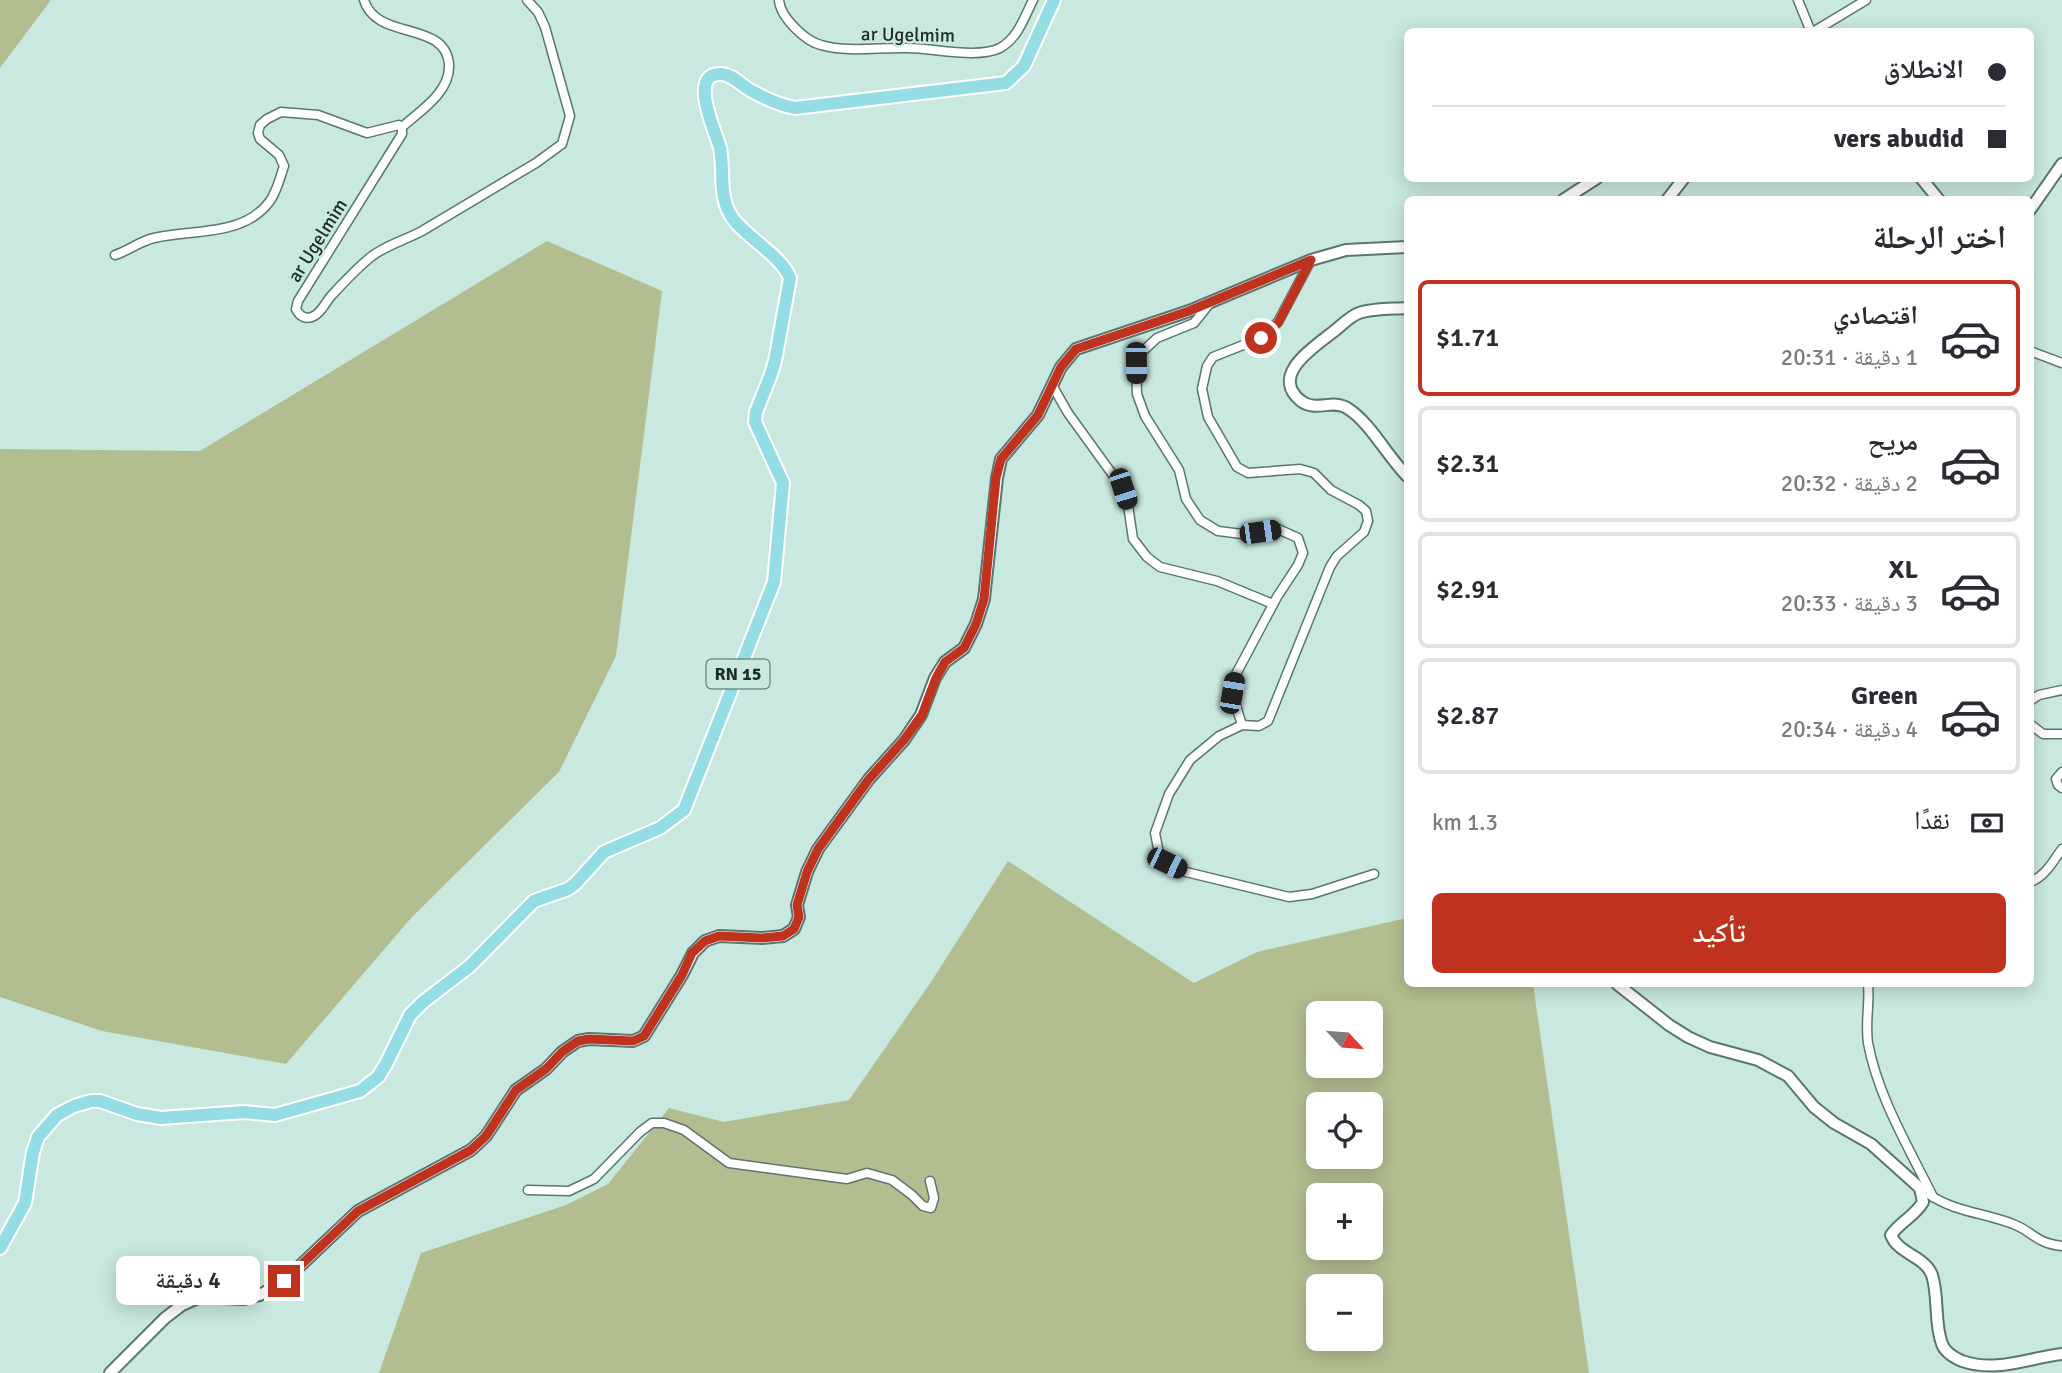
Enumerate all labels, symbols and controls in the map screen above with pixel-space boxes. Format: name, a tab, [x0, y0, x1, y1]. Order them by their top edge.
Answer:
street label: ar Ugelmim	[861, 22, 955, 48]
text: الانطلاق	[1884, 54, 1964, 86]
text: vers abudid	[1834, 123, 1964, 155]
street label: ar Ugelmim	[283, 194, 353, 287]
text: اختر الرحلة	[1873, 218, 2006, 257]
text: اقتصادي	[1833, 300, 1918, 332]
icon: car	[1939, 307, 2002, 370]
route start	[1245, 322, 1277, 354]
text: $1.71	[1436, 322, 1499, 354]
car	[1126, 342, 1147, 384]
text: 1 دقيقة · 20:31	[1781, 343, 1918, 372]
text: مريح	[1868, 426, 1918, 458]
icon: car	[1939, 433, 2002, 496]
text: $2.31	[1436, 448, 1499, 480]
car	[1107, 466, 1140, 512]
text: 2 دقيقة · 20:32	[1781, 469, 1918, 498]
car	[1238, 519, 1283, 545]
text: XL	[1888, 554, 1918, 586]
icon: car	[1939, 559, 2002, 622]
text: $2.91	[1436, 574, 1499, 606]
text: 3 دقيقة · 20:33	[1781, 589, 1918, 618]
road number: RN 15	[706, 660, 770, 688]
car	[1219, 670, 1246, 716]
text: Green	[1851, 680, 1918, 712]
icon: car	[1939, 685, 2002, 748]
text: $2.87	[1436, 700, 1499, 732]
text: 4 دقيقة · 20:34	[1781, 715, 1918, 744]
icon: cash	[1968, 804, 2006, 842]
text: نقدًا	[1914, 805, 1950, 837]
text: 1.3 km	[1432, 808, 1498, 837]
car	[1144, 844, 1191, 882]
button: تأكيد	[1432, 893, 2006, 973]
north arrow	[1306, 1001, 1382, 1078]
map controls	[1306, 1001, 1383, 1351]
button: locate	[1306, 1092, 1383, 1169]
button: +	[1306, 1183, 1383, 1260]
callout: 4 دقيقة	[116, 1256, 260, 1306]
route end	[268, 1265, 300, 1297]
text: 4 دقيقة	[155, 1266, 221, 1295]
button: −	[1306, 1274, 1383, 1351]

